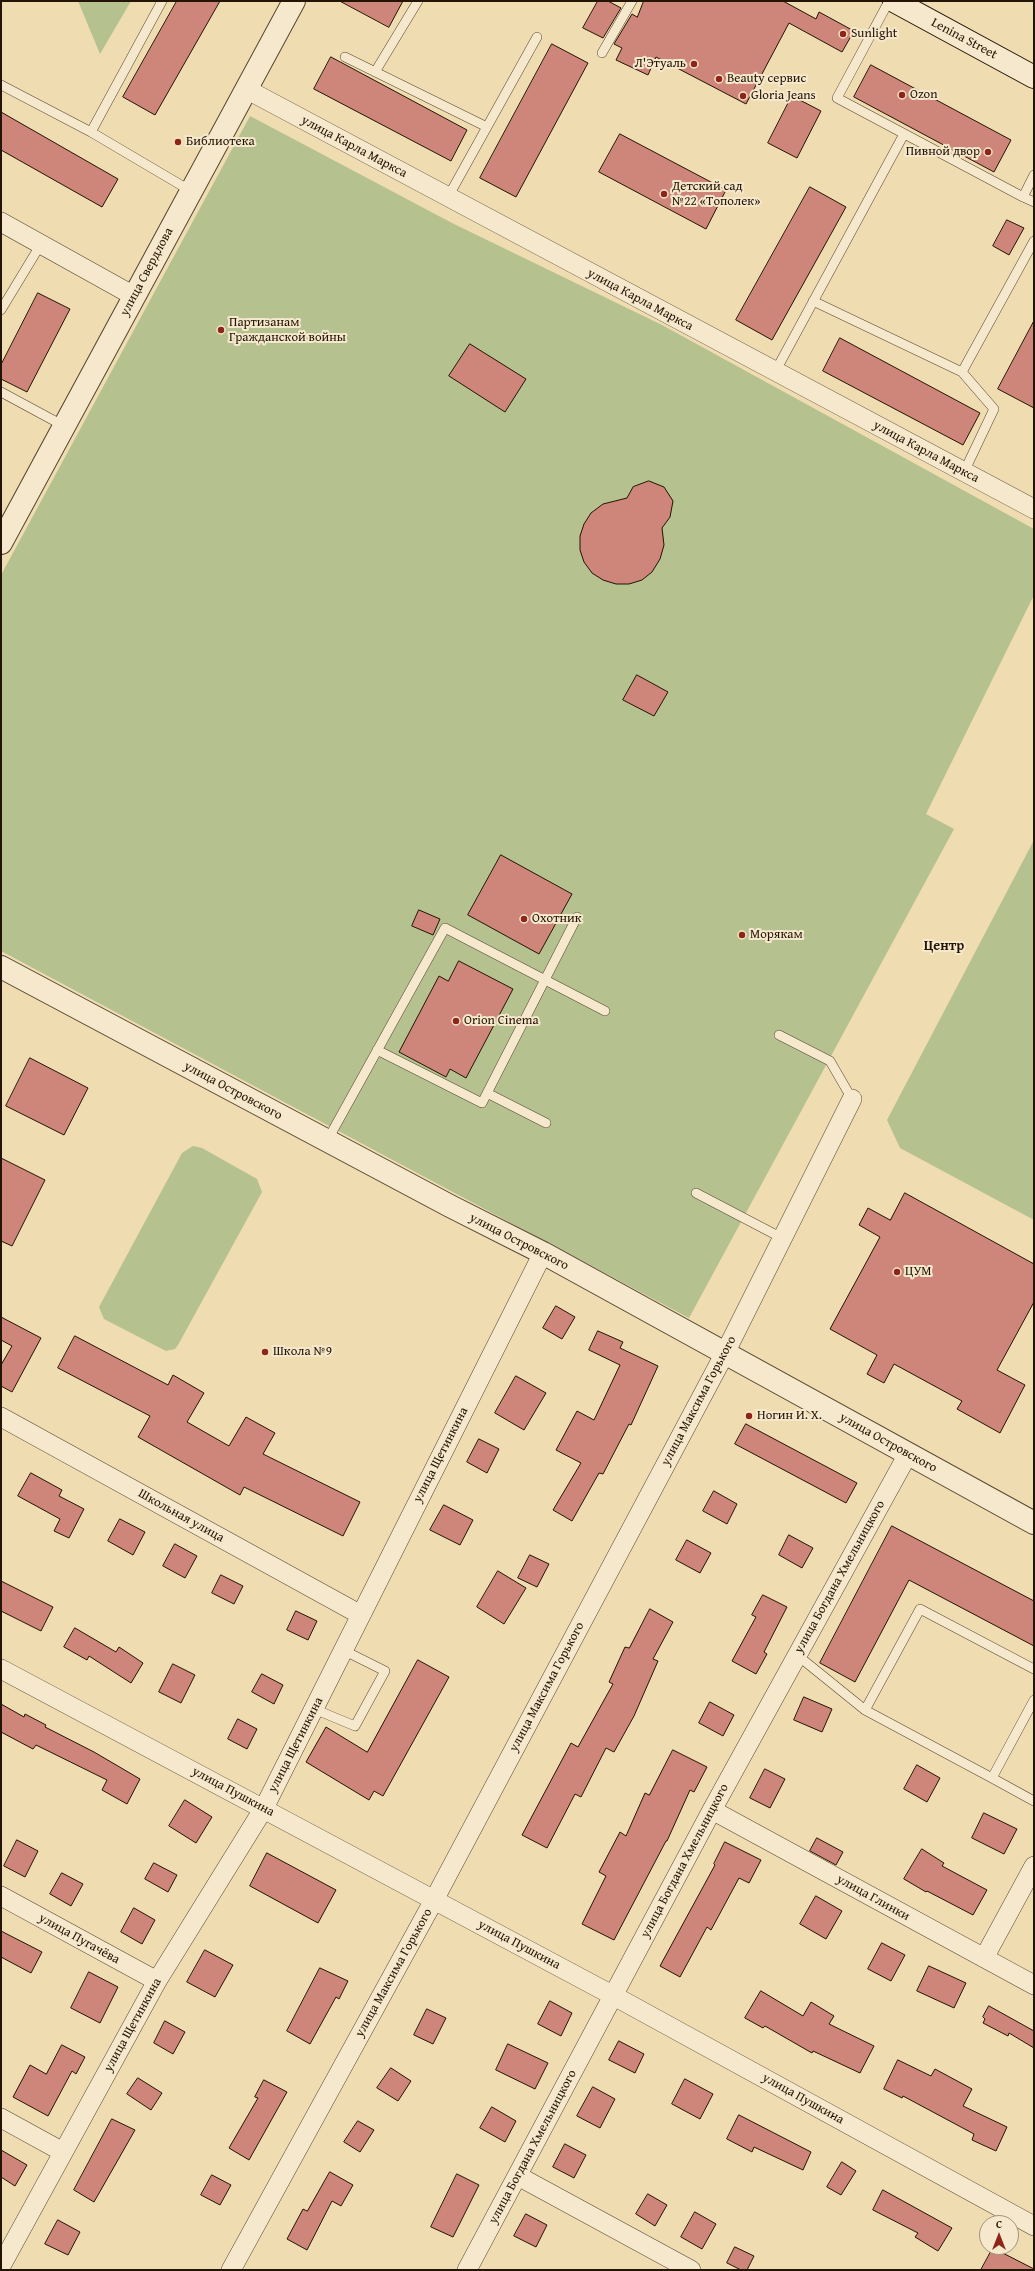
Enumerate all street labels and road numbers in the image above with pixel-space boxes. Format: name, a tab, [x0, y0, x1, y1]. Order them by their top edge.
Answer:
street label: Lenina Street	[928, 15, 1000, 63]
street label: улица Карла Маркса	[298, 113, 410, 181]
street label: улица Свердлова	[117, 225, 177, 319]
street label: улица Карла Маркса	[584, 266, 696, 334]
street label: улица Карла Маркса	[870, 418, 982, 486]
street label: улица Островского	[181, 1058, 285, 1124]
street label: улица Островского	[467, 1210, 571, 1274]
street label: улица Максима Горького	[658, 1333, 740, 1469]
street label: улица Щетинкина	[410, 1405, 472, 1505]
street label: улица Островского	[836, 1410, 940, 1476]
street label: Школьная улица	[135, 1486, 227, 1546]
street label: улица Богдана Хмельницкого	[791, 1498, 889, 1656]
street label: улица Максима Горького	[506, 1619, 588, 1755]
street label: улица Щетинкина	[265, 1695, 327, 1795]
street label: улица Пушкина	[189, 1764, 277, 1820]
street label: улица Богдана Хмельницкого	[638, 1781, 732, 1941]
street label: улица Глинки	[834, 1871, 912, 1925]
street label: улица Максима Горького	[352, 1906, 436, 2040]
street label: улица Пугачёва	[36, 1910, 122, 1968]
street label: улица Пушкина	[475, 1917, 563, 1973]
street label: улица Щетинкина	[101, 1975, 165, 2075]
street label: улица Богдана Хмельницкого	[486, 2067, 580, 2227]
street label: улица Пушкина	[759, 2070, 847, 2128]

